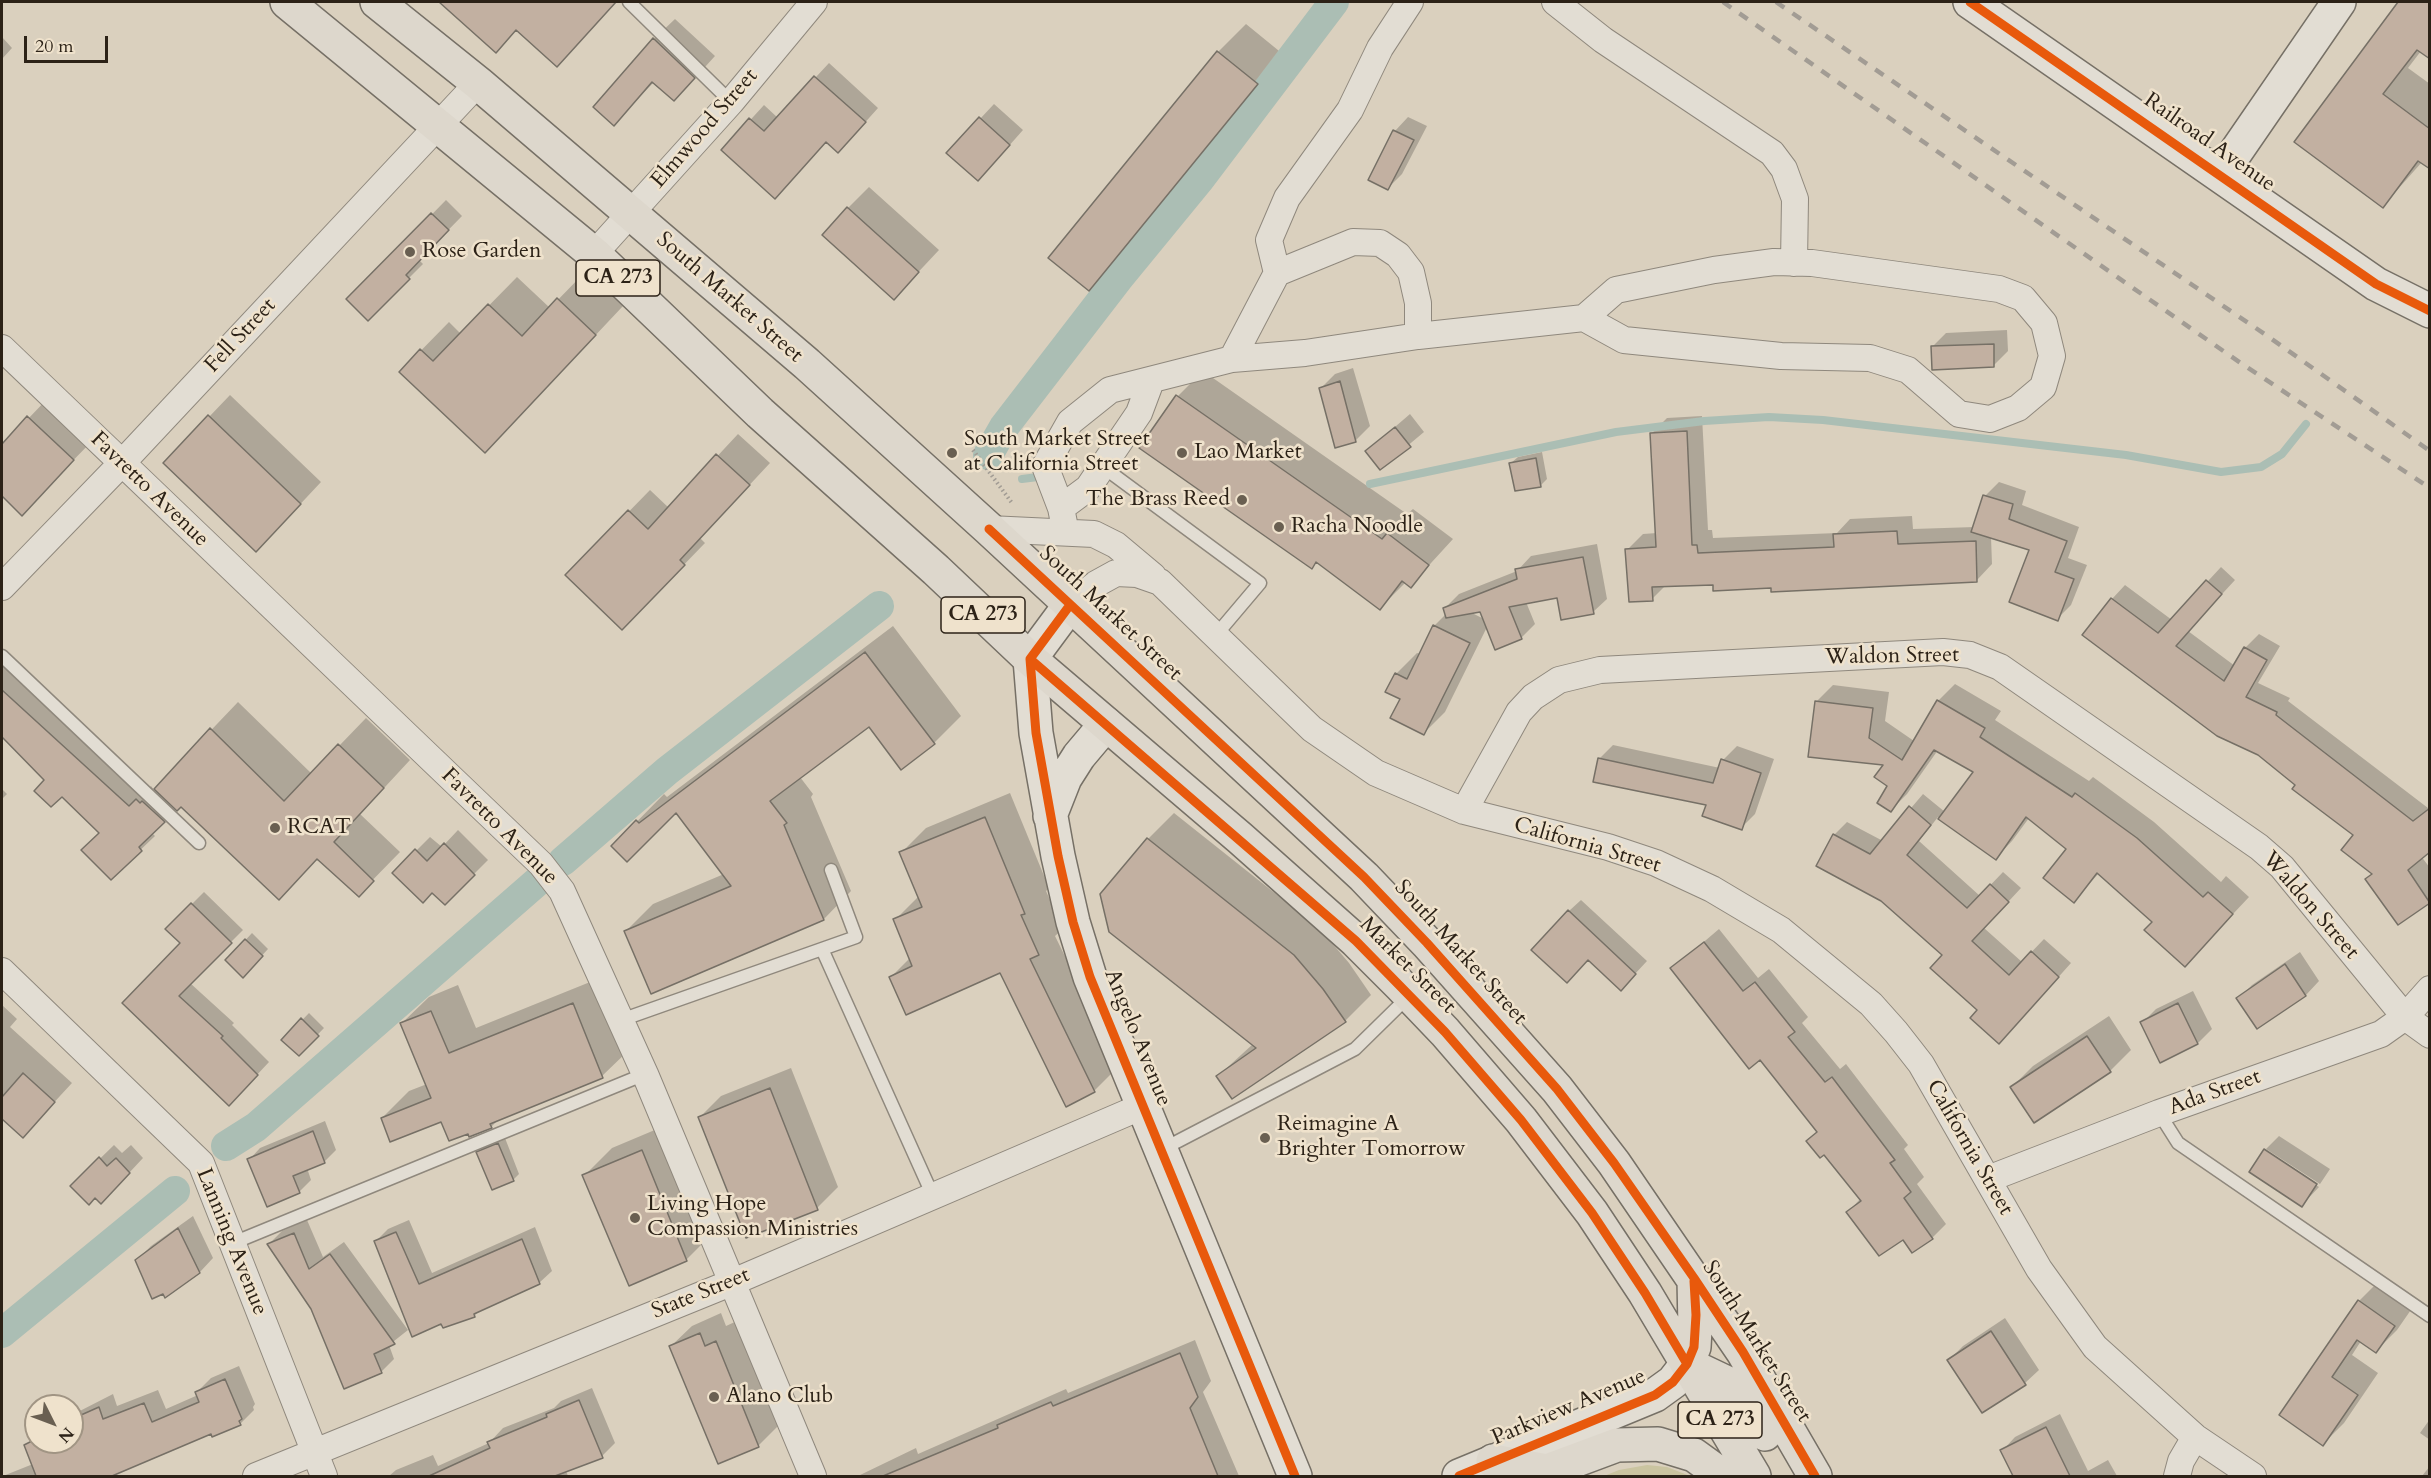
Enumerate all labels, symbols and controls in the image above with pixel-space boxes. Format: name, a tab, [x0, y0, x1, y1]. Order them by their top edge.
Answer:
scale bar	[27, 24, 111, 62]
text: 20 m	[35, 34, 74, 59]
street label: Elmwood Street	[646, 64, 764, 194]
street label: Railroad Avenue	[2138, 88, 2280, 198]
street label: South Market Street	[650, 227, 808, 369]
place label: Rose Garden	[422, 239, 542, 265]
marker: Rose Garden	[403, 245, 417, 259]
road number: CA 273	[576, 260, 660, 296]
street label: Fell Street	[200, 293, 282, 379]
street label: Favretto Avenue	[84, 427, 214, 553]
place label: South Market Street at California Street	[964, 427, 1150, 478]
place label: Lao Market	[1194, 440, 1302, 466]
marker: South Market Street at California Street	[945, 446, 959, 460]
marker: Lao Market	[1175, 446, 1189, 460]
place label: The Brass Reed	[1086, 487, 1230, 513]
marker: The Brass Reed	[1235, 493, 1249, 507]
place label: Racha Noodle	[1291, 514, 1423, 540]
marker: Racha Noodle	[1272, 520, 1286, 534]
street label: South Market Street	[1033, 541, 1187, 687]
road number: CA 273	[941, 597, 1025, 633]
street label: Waldon Street	[1825, 643, 1959, 671]
street label: Favretto Avenue	[435, 763, 563, 891]
street label: California Street	[1510, 812, 1664, 880]
place label: RCAT	[287, 815, 351, 841]
marker: RCAT	[268, 821, 282, 835]
street label: Waldon Street	[2256, 847, 2364, 965]
street label: South Market Street	[1388, 875, 1532, 1031]
street label: Market Street	[1353, 912, 1461, 1020]
street label: Angelo Avenue	[1098, 966, 1176, 1110]
street label: Ada Street	[2166, 1064, 2264, 1122]
street label: California Street	[1920, 1076, 2018, 1220]
place label: Reimagine A Brighter Tomorrow	[1277, 1112, 1466, 1164]
marker: Reimagine A Brighter Tomorrow	[1258, 1131, 1272, 1145]
street label: Lanning Avenue	[190, 1165, 272, 1319]
place label: Living Hope Compassion Ministries	[647, 1192, 858, 1244]
marker: Living Hope Compassion Ministries	[628, 1211, 642, 1225]
street label: South Market Street	[1696, 1256, 1816, 1428]
street label: State Street	[648, 1262, 754, 1326]
street label: Parkview Avenue	[1488, 1364, 1650, 1452]
place label: Alano Club	[726, 1384, 833, 1410]
marker: Alano Club	[707, 1390, 721, 1404]
north arrow	[24, 1394, 84, 1454]
road number: CA 273	[1678, 1402, 1762, 1438]
text: N	[53, 1422, 79, 1447]

